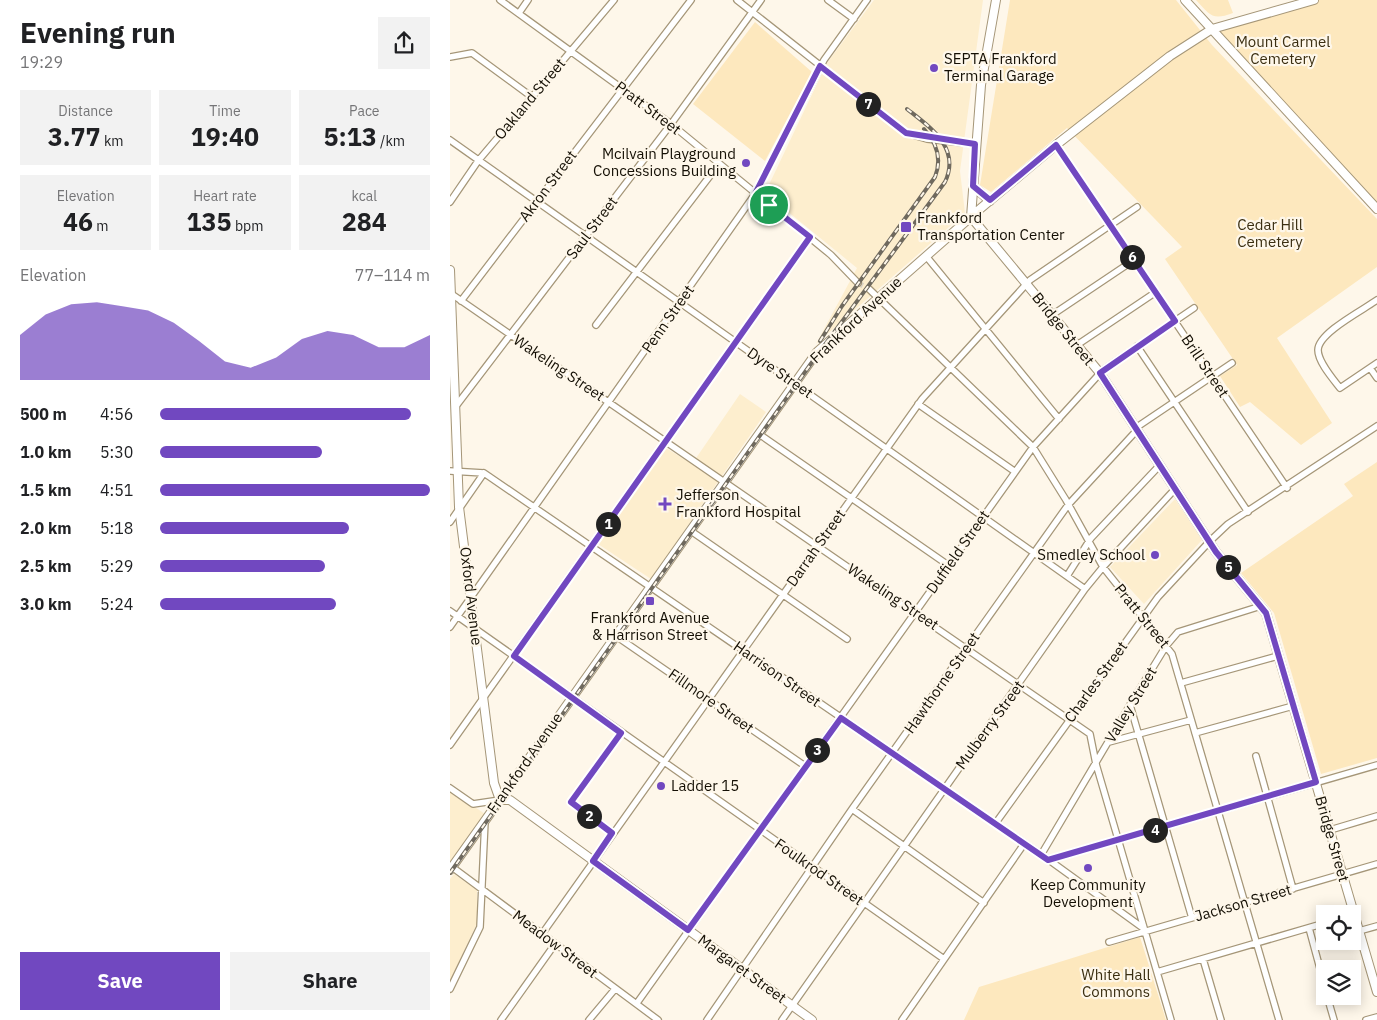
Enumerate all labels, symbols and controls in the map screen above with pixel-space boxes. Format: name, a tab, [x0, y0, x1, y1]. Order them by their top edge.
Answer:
text: Evening run	[20, 14, 176, 51]
button: share	[378, 17, 430, 69]
park label: Mount Carmel Cemetery	[1236, 32, 1330, 68]
place label: SEPTA Frankford Terminal Garage	[944, 49, 1057, 85]
text: 19:29	[20, 52, 63, 72]
street label: Oakland Street	[490, 54, 569, 143]
marker: SEPTA Frankford Terminal Garage	[928, 62, 940, 74]
street label: Pratt Street	[612, 77, 685, 139]
pin: 7	[856, 92, 880, 116]
text: 7	[864, 95, 873, 113]
text: Distance	[58, 102, 113, 120]
text: Time	[209, 102, 241, 120]
text: Pace	[349, 102, 380, 120]
text: 3.77	[48, 120, 101, 153]
text: 19:40	[191, 120, 259, 153]
text: 5:13	[324, 120, 377, 153]
text: km	[101, 132, 124, 150]
text: /km	[377, 132, 405, 150]
place label: Mcilvain Playground Concessions Building	[593, 144, 736, 180]
street label: Akron Street	[515, 146, 581, 225]
marker: Mcilvain Playground Concessions Building	[740, 157, 752, 169]
pin	[748, 184, 790, 226]
text: Elevation	[57, 187, 115, 205]
text: Heart rate	[193, 187, 257, 205]
text: kcal	[352, 187, 377, 205]
icon: arrive	[755, 191, 783, 219]
street label: Saul Street	[562, 192, 621, 263]
text: 46	[63, 205, 93, 238]
text: 135	[187, 205, 232, 238]
text: 284	[342, 205, 387, 238]
place label: Frankford Transportation Center	[917, 208, 1065, 244]
park label: Cedar Hill Cemetery	[1237, 215, 1303, 251]
text: m	[93, 217, 108, 235]
text: bpm	[232, 217, 263, 235]
marker: Frankford Transportation Center	[899, 220, 913, 234]
pin: 6	[1120, 244, 1144, 270]
text: 6	[1128, 248, 1137, 266]
text: Elevation	[20, 265, 86, 285]
text: 77–114 m	[355, 265, 430, 285]
street label: Frankford Avenue	[806, 272, 906, 367]
street label: Penn Street	[637, 281, 698, 356]
street label: Bridge Street	[1028, 288, 1099, 369]
street label: Wakeling Street	[510, 330, 609, 405]
street label: Brill Street	[1177, 331, 1233, 401]
street label: Dyre Street	[744, 343, 817, 402]
text: 500 m	[20, 404, 67, 424]
text: 4:56	[100, 404, 133, 424]
text: 1.0 km	[20, 442, 71, 462]
text: 5:30	[100, 442, 133, 462]
text: 1.5 km	[20, 480, 71, 500]
text: 4:51	[100, 480, 133, 500]
place label: Jefferson Frankford Hospital	[676, 485, 801, 521]
marker: Jefferson Frankford Hospital	[658, 497, 672, 511]
street label: Darrah Street	[782, 505, 849, 590]
street label: Duffield Street	[922, 506, 993, 597]
pin: 1	[596, 512, 620, 536]
text: 1	[604, 515, 613, 533]
text: 2.0 km	[20, 518, 71, 538]
text: 5:18	[100, 518, 133, 538]
place label: Smedley School	[1037, 545, 1145, 564]
street label: Oxford Avenue	[456, 546, 487, 646]
marker: Smedley School	[1149, 549, 1161, 561]
pin: 5	[1216, 554, 1240, 580]
text: 2.5 km	[20, 556, 71, 576]
text: 5:29	[100, 556, 133, 576]
text: 5	[1224, 558, 1233, 576]
street label: Wakeling Street	[844, 559, 943, 634]
street label: Pratt Street	[1111, 580, 1174, 652]
text: 3.0 km	[20, 594, 71, 614]
text: 5:24	[100, 594, 133, 614]
marker: Frankford Avenue & Harrison Street	[644, 595, 656, 607]
place label: Frankford Avenue & Harrison Street	[591, 608, 709, 644]
street label: Hawthorne Street	[900, 628, 984, 737]
street label: Harrison Street	[730, 636, 825, 711]
street label: Charles Street	[1060, 637, 1131, 726]
street label: Valley Street	[1101, 663, 1161, 746]
street label: Fillmore Street	[665, 664, 758, 737]
street label: Mulberry Street	[951, 677, 1028, 773]
street label: Frankford Avenue	[483, 709, 566, 817]
pin: 3	[804, 738, 830, 762]
text: 3	[813, 741, 822, 759]
place label: Ladder 15	[671, 776, 739, 795]
marker: Ladder 15	[655, 780, 667, 792]
street label: Bridge Street	[1311, 794, 1354, 884]
pin: 2	[576, 804, 602, 828]
text: 2	[585, 807, 594, 825]
pin: 4	[1142, 818, 1168, 842]
text: 4	[1151, 821, 1160, 839]
street label: Foulkrod Street	[771, 834, 867, 909]
marker: Keep Community Development	[1082, 862, 1094, 874]
place label: Keep Community Development	[1030, 875, 1146, 911]
street label: Jackson Street	[1192, 880, 1293, 925]
street label: Meadow Street	[509, 905, 602, 982]
map controls	[1316, 905, 1361, 1005]
button: locate	[1316, 905, 1361, 950]
street label: Margaret Street	[694, 930, 790, 1007]
button: Save	[20, 952, 220, 1010]
button: Share	[230, 952, 430, 1010]
button: layers	[1316, 960, 1361, 1005]
park label: White Hall Commons	[1081, 965, 1151, 1001]

